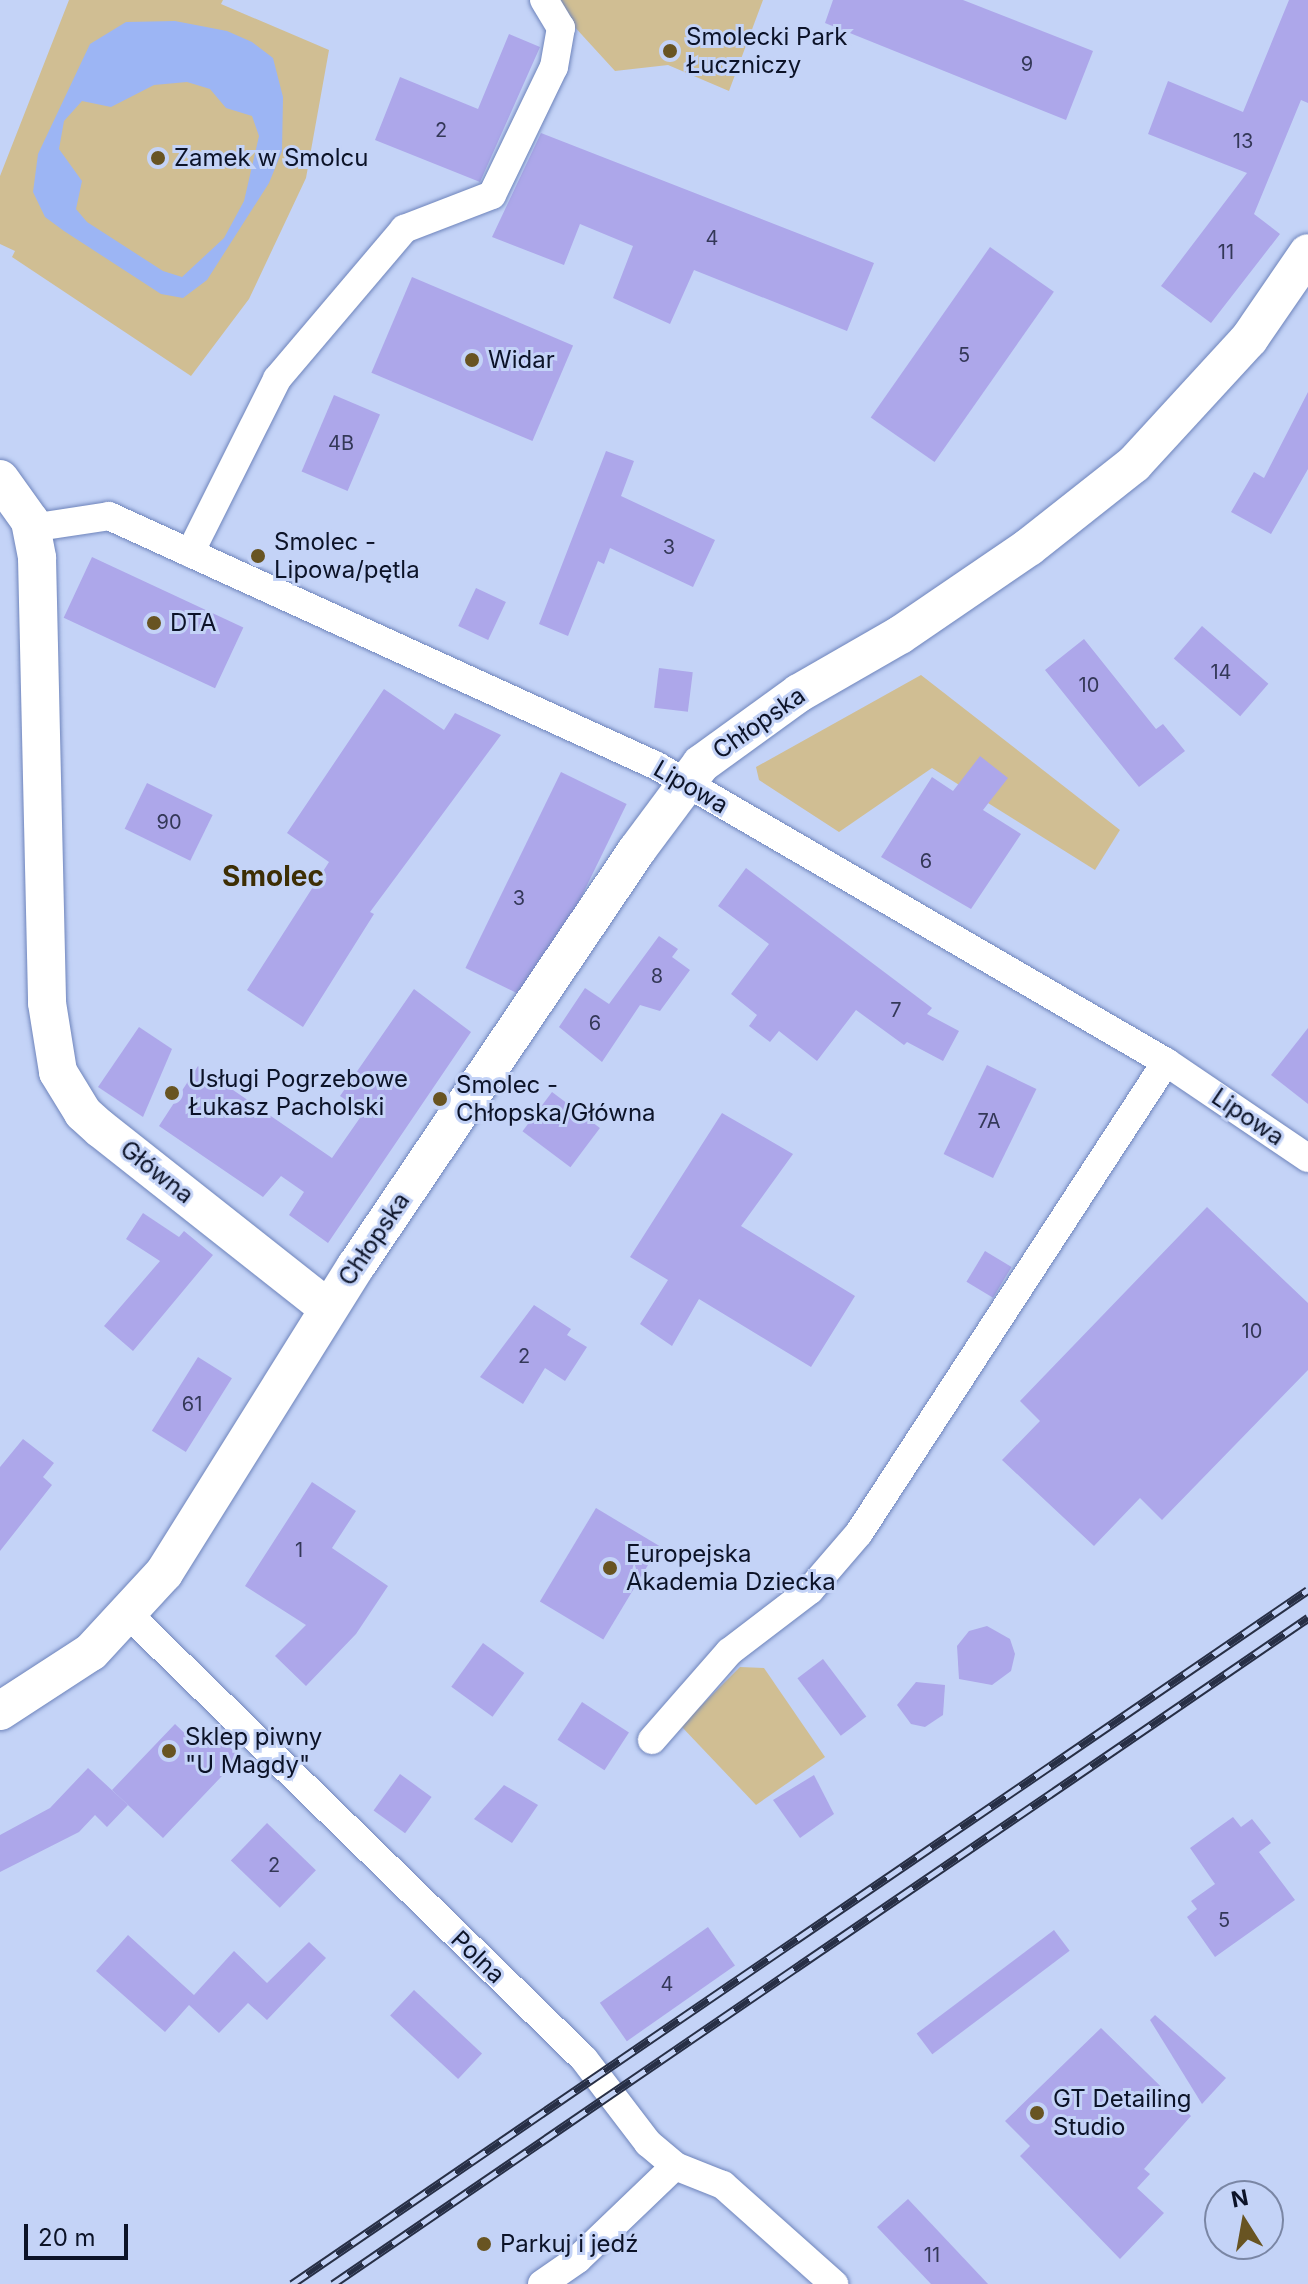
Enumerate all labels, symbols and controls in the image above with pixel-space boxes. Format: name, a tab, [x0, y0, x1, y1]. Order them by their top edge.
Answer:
place label: Smolecki Park Łuczniczy	[686, 23, 847, 79]
marker: Smolecki Park Łuczniczy	[661, 42, 679, 60]
house number: 9	[1021, 52, 1033, 76]
house number: 2	[435, 118, 447, 142]
house number: 13	[1233, 129, 1253, 153]
place label: Zamek w Smolcu	[174, 144, 368, 172]
marker: Zamek w Smolcu	[149, 149, 167, 167]
house number: 4	[706, 226, 718, 250]
house number: 11	[1218, 240, 1234, 264]
house number: 5	[958, 343, 970, 367]
place label: Widar	[488, 346, 555, 374]
marker: Widar	[463, 351, 481, 369]
house number: 4B	[328, 431, 354, 455]
place label: Smolec - Lipowa/pętla	[274, 528, 420, 584]
house number: 3	[663, 535, 675, 559]
marker: Smolec - Lipowa/pętla	[249, 547, 267, 565]
place label: DTA	[170, 609, 217, 637]
marker: DTA	[145, 614, 163, 632]
house number: 14	[1210, 660, 1232, 684]
house number: 10	[1079, 673, 1099, 697]
street label: Chłopska	[707, 681, 811, 765]
street label: Lipowa	[649, 754, 733, 820]
house number: 90	[156, 810, 182, 834]
house number: 6	[920, 849, 932, 873]
district label: Smolec	[222, 859, 324, 893]
house number: 3	[513, 886, 525, 910]
house number: 8	[651, 964, 663, 988]
house number: 7	[890, 998, 902, 1022]
house number: 6	[589, 1011, 601, 1035]
place label: Usługi Pogrzebowe Łukasz Pacholski	[188, 1065, 408, 1121]
place label: Smolec - Chłopska/Główna	[456, 1071, 656, 1127]
street label: Lipowa	[1206, 1082, 1290, 1152]
marker: Usługi Pogrzebowe Łukasz Pacholski	[163, 1084, 181, 1102]
marker: Smolec - Chłopska/Główna	[431, 1090, 449, 1108]
house number: 7A	[978, 1109, 1000, 1133]
street label: Główna	[115, 1134, 199, 1210]
street label: Chłopska	[332, 1187, 416, 1291]
house number: 10	[1242, 1319, 1262, 1343]
house number: 2	[518, 1344, 530, 1368]
house number: 61	[182, 1392, 202, 1416]
house number: 1	[295, 1538, 303, 1562]
place label: Europejska Akademia Dziecka	[626, 1540, 836, 1596]
marker: Europejska Akademia Dziecka	[601, 1559, 619, 1577]
place label: Sklep piwny "U Magdy"	[185, 1723, 322, 1779]
marker: Sklep piwny "U Magdy"	[160, 1742, 178, 1760]
house number: 2	[268, 1853, 280, 1877]
house number: 5	[1218, 1908, 1230, 1932]
street label: Polna	[445, 1925, 511, 1989]
house number: 4	[661, 1972, 673, 1996]
place label: GT Detailing Studio	[1053, 2085, 1192, 2141]
marker: GT Detailing Studio	[1028, 2104, 1046, 2122]
north arrow	[1204, 2180, 1284, 2260]
text: N	[1229, 2184, 1251, 2213]
scale bar	[28, 2208, 132, 2258]
text: 20 m	[38, 2223, 96, 2252]
place label: Parkuj i jedź	[500, 2230, 638, 2258]
marker: Parkuj i jedź	[475, 2235, 493, 2253]
house number: 11	[924, 2243, 940, 2267]

